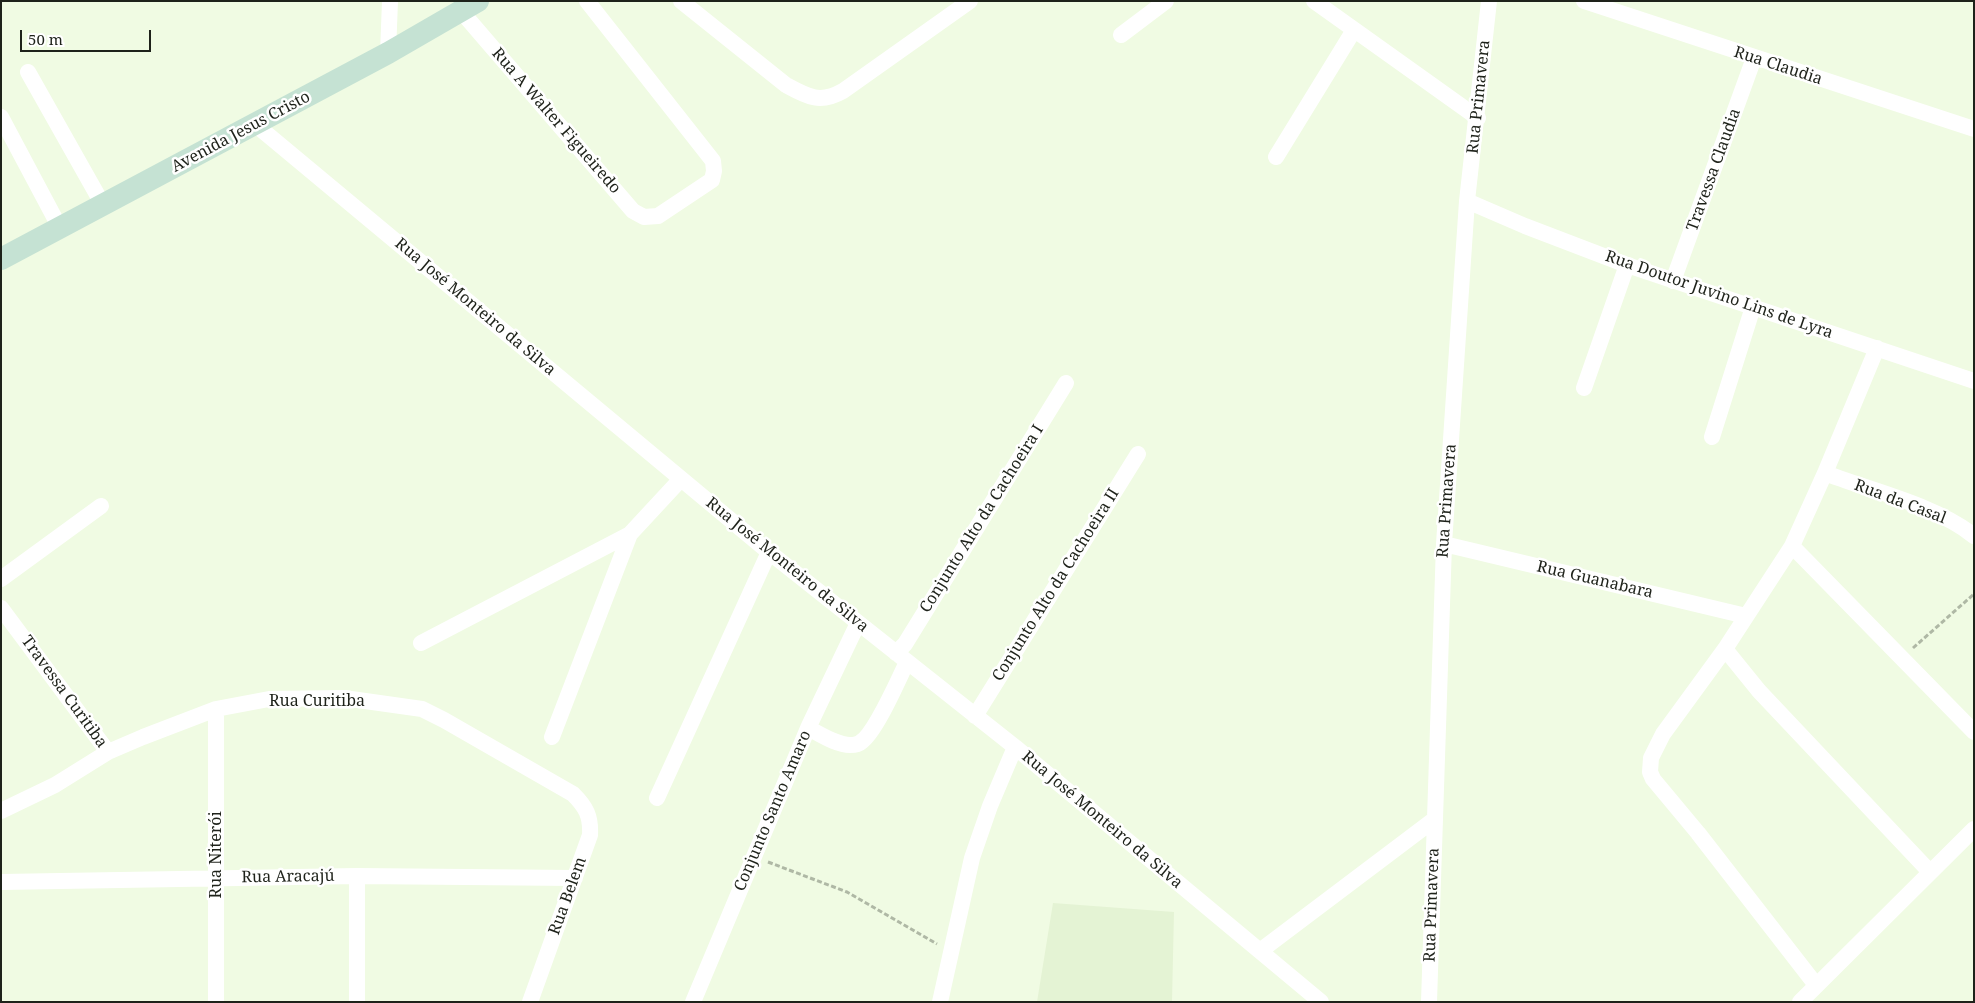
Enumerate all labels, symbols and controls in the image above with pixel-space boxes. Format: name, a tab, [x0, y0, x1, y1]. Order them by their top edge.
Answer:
scale bar	[22, 20, 154, 52]
text: 50 m	[28, 29, 63, 49]
street label: Rua Primavera	[1463, 39, 1495, 155]
street label: Rua Claudia	[1731, 43, 1825, 89]
street label: Rua A Walter Figueiredo	[487, 44, 625, 198]
street label: Avenida Jesus Cristo	[168, 87, 314, 177]
street label: Travessa Claudia	[1683, 106, 1745, 234]
street label: Rua José Monteiro da Silva	[391, 234, 559, 380]
street label: Rua Doutor Juvino Lins de Lyra	[1603, 247, 1835, 343]
street label: Conjunto Alto da Cachoeira I	[916, 421, 1048, 617]
street label: Rua Primavera	[1433, 443, 1461, 559]
street label: Rua da Casal	[1851, 476, 1949, 528]
street label: Conjunto Alto da Cachoeira II	[989, 485, 1123, 685]
street label: Rua José Monteiro da Silva	[702, 493, 872, 637]
street label: Rua Guanabara	[1535, 557, 1655, 603]
street label: Travessa Curitiba	[17, 632, 111, 752]
street label: Rua Curitiba	[269, 691, 365, 711]
street label: Conjunto Santo Amaro	[730, 728, 816, 894]
street label: Rua José Monteiro da Silva	[1018, 747, 1186, 893]
street label: Rua Niterói	[206, 811, 226, 899]
street label: Rua Primavera	[1420, 848, 1444, 962]
street label: Rua Belem	[545, 854, 591, 938]
street label: Rua Aracajú	[241, 867, 335, 887]

